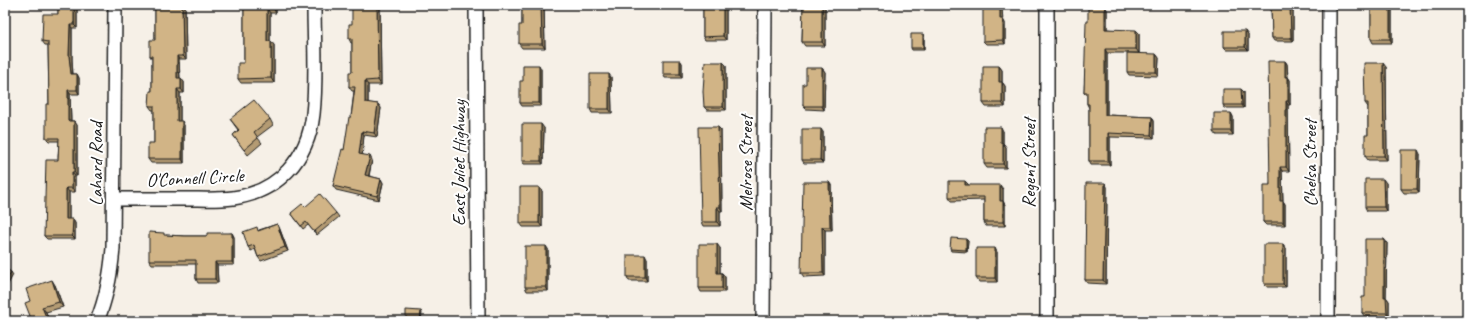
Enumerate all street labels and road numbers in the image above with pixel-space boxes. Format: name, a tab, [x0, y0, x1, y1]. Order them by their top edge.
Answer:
street label: East Joliet Highway	[447, 99, 471, 226]
street label: Melrose Street	[734, 113, 758, 211]
street label: Regent Street	[1017, 115, 1041, 208]
street label: Chelsa Street	[1298, 117, 1322, 207]
street label: Lahard Road	[84, 118, 108, 206]
street label: O'Connell Circle	[146, 163, 246, 193]

